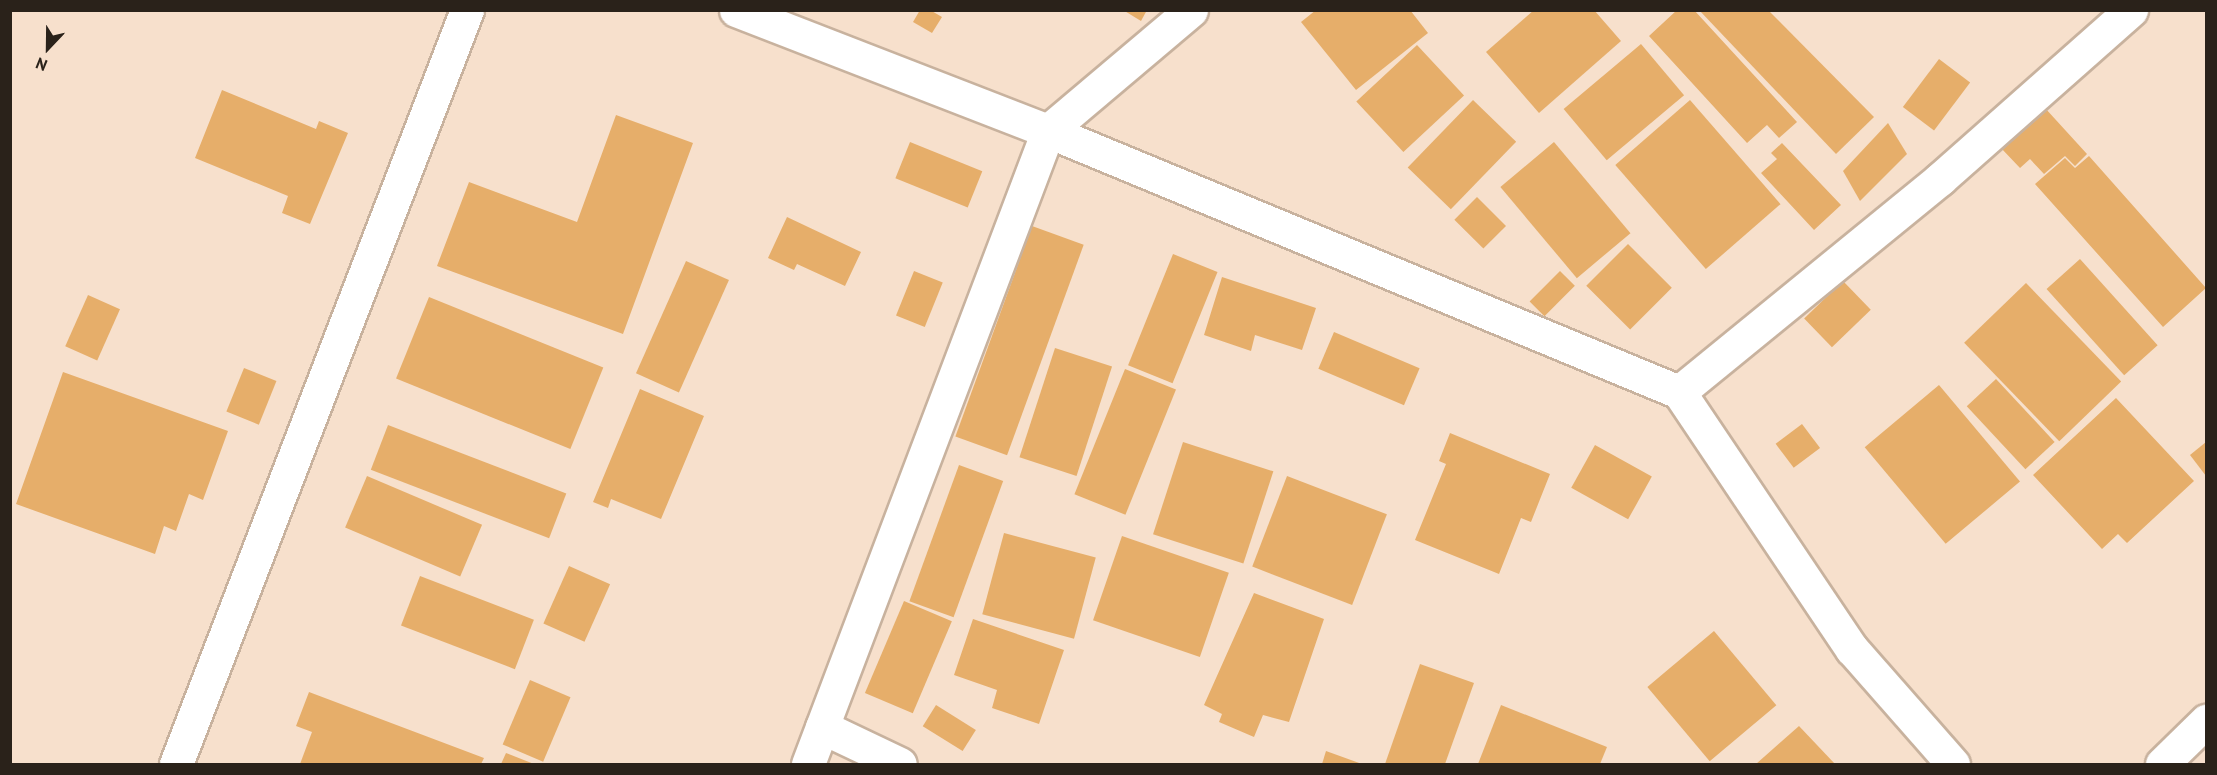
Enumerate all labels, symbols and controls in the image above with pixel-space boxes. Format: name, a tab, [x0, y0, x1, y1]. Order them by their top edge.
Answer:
north arrow	[18, 18, 78, 78]
text: N	[33, 53, 50, 76]

